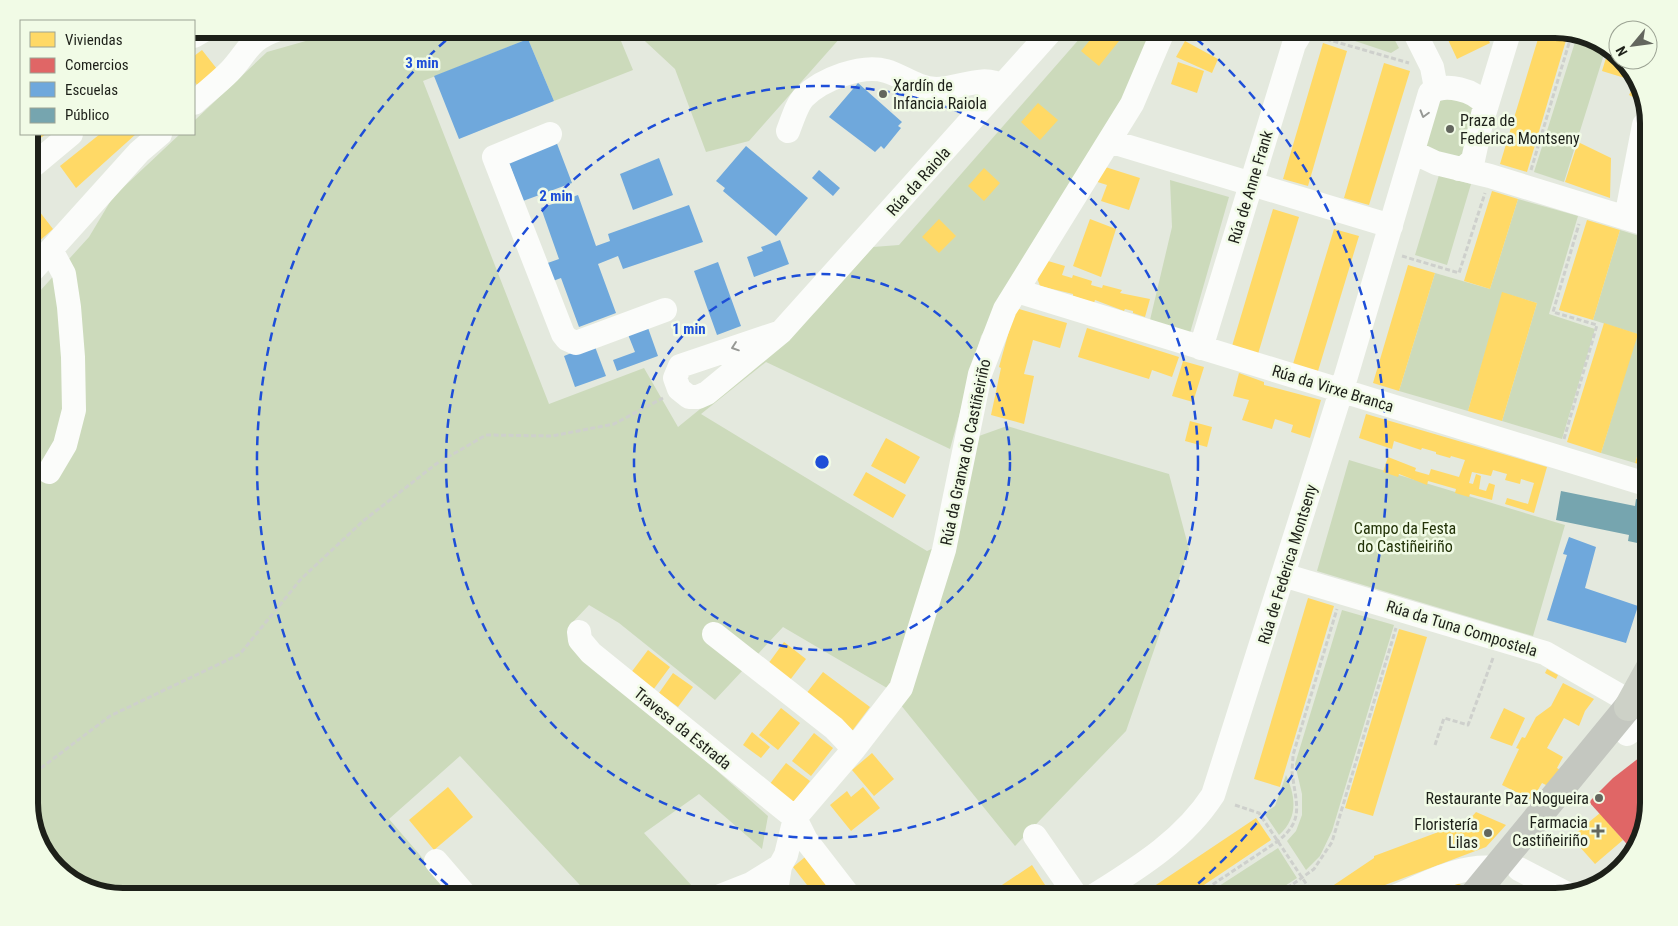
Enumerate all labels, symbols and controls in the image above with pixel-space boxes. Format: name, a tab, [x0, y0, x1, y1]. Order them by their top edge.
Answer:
legend	[20, 20, 195, 135]
north arrow	[1608, 20, 1658, 70]
text: Viviendas	[65, 31, 123, 49]
text: N	[1613, 44, 1631, 59]
text: 3 min	[405, 54, 439, 72]
text: Comercios	[65, 56, 129, 74]
place label: Xardín de Infancia Raiola	[893, 76, 987, 113]
text: Escuelas	[65, 81, 118, 99]
marker: Xardín de Infancia Raiola	[877, 88, 889, 100]
text: Público	[65, 106, 109, 124]
one-way arrow	[1419, 110, 1430, 119]
place label: Praza de Federica Montseny	[1460, 111, 1580, 148]
marker: Praza de Federica Montseny	[1444, 123, 1456, 135]
street label: Rúa de Anne Frank	[1224, 128, 1277, 246]
street label: Rúa da Raiola	[883, 143, 954, 220]
text: 2 min	[539, 187, 573, 205]
text: 1 min	[672, 320, 706, 338]
one-way arrow	[731, 341, 740, 351]
street label: Rúa da Granxa do Castiñeiriño	[936, 357, 995, 547]
street label: Rúa da Virxe Branca	[1270, 361, 1396, 416]
centre of rings	[813, 453, 831, 471]
street label: Rúa de Federica Montseny	[1254, 482, 1321, 646]
park label: Campo da Festa do Castiñeiriño	[1354, 519, 1456, 556]
street label: Rúa da Tuna Compostela	[1384, 596, 1540, 660]
street label: Travesa da Estrada	[630, 683, 735, 773]
place label: Restaurante Paz Nogueira	[1426, 789, 1589, 808]
marker: Restaurante Paz Nogueira	[1593, 792, 1605, 804]
place label: Farmacia Castiñeiriño	[1512, 813, 1588, 850]
place label: Floristería Lilas	[1414, 815, 1478, 852]
marker: Farmacia Castiñeiriño	[1592, 825, 1604, 837]
marker: Floristería Lilas	[1482, 827, 1494, 839]

